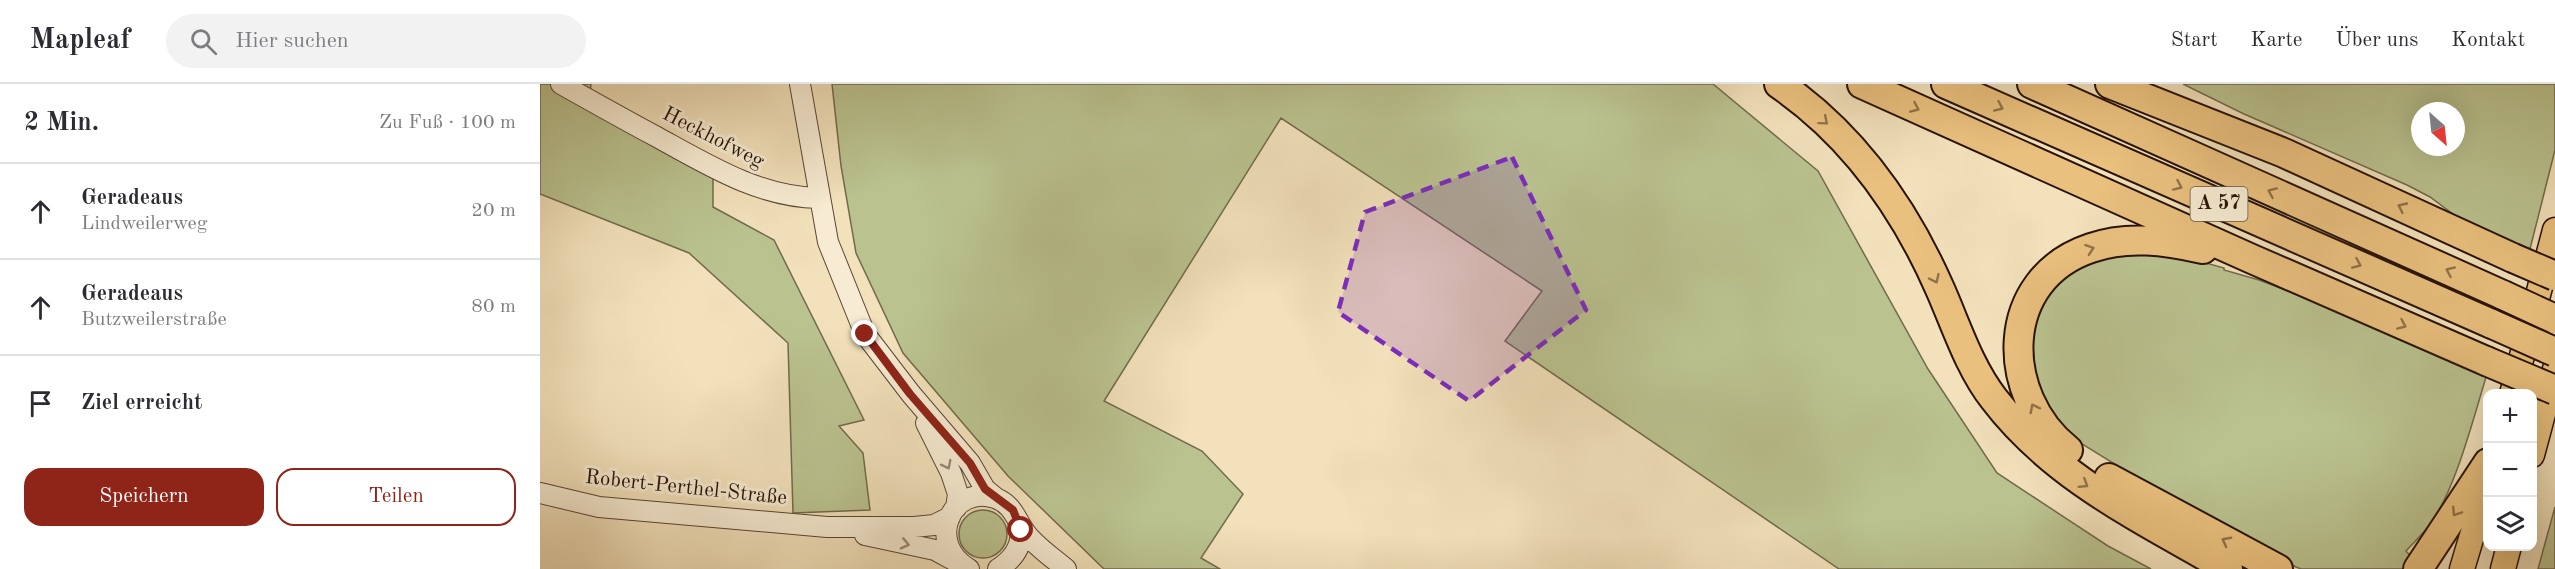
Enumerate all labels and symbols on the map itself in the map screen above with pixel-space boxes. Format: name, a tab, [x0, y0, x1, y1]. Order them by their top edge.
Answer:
one-way arrow	[1993, 100, 2004, 112]
one-way arrow	[1909, 101, 1920, 113]
north arrow	[2411, 102, 2465, 156]
street label: Heckhofweg	[659, 103, 768, 173]
one-way arrow	[1817, 114, 1828, 125]
one-way arrow	[2172, 179, 2183, 191]
road number: A 57	[2190, 187, 2248, 221]
one-way arrow	[2267, 187, 2278, 199]
one-way arrow	[2398, 202, 2409, 214]
one-way arrow	[2084, 243, 2095, 256]
one-way arrow	[2350, 257, 2361, 269]
one-way arrow	[2445, 267, 2456, 279]
one-way arrow	[1928, 273, 1940, 284]
one-way arrow	[2396, 317, 2407, 329]
route end	[851, 320, 877, 346]
one-way arrow	[2030, 404, 2041, 415]
one-way arrow	[940, 459, 951, 469]
street label: Robert-Perthel-Straße	[584, 467, 788, 509]
one-way arrow	[2077, 477, 2088, 488]
one-way arrow	[2452, 506, 2463, 517]
route start	[1007, 516, 1033, 542]
one-way arrow	[899, 537, 909, 550]
one-way arrow	[2222, 537, 2232, 548]

